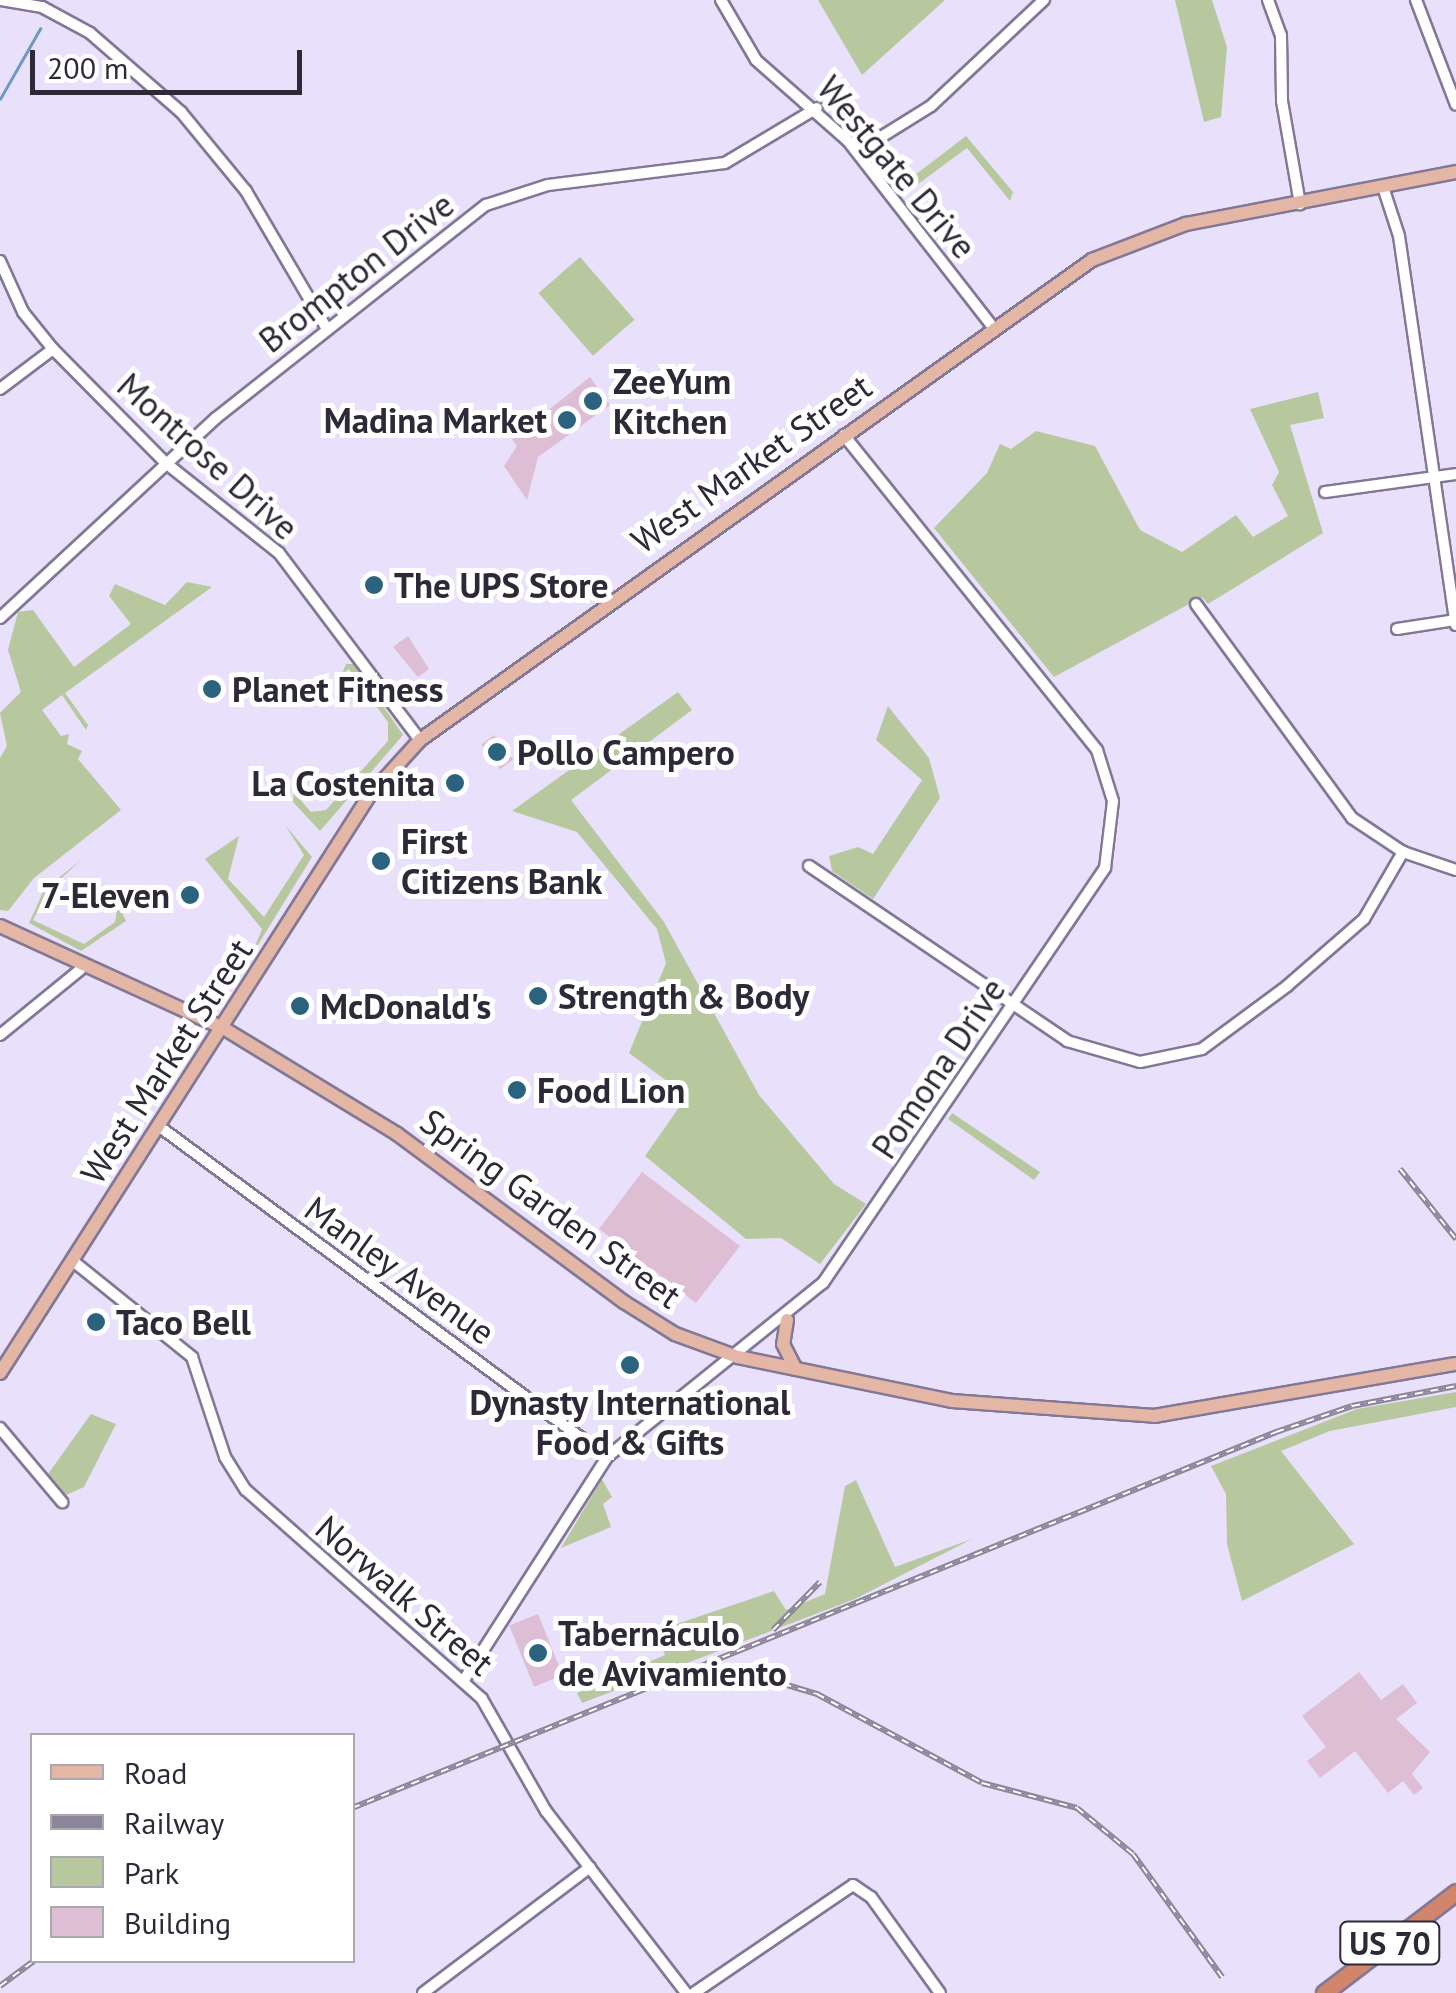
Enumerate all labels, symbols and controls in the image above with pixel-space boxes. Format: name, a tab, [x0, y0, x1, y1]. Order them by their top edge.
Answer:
scale bar	[35, 30, 308, 92]
text: 200 m	[47, 48, 128, 87]
street label: Westgate Drive	[809, 67, 985, 267]
street label: Brompton Drive	[250, 183, 462, 361]
place label: ZeeYum Kitchen	[613, 360, 731, 442]
street label: Montrose Drive	[109, 364, 307, 548]
street label: West Market Street	[623, 365, 879, 561]
marker: ZeeYum Kitchen	[582, 390, 604, 412]
place label: Madina Market	[324, 399, 547, 441]
marker: Madina Market	[556, 409, 578, 431]
place label: The UPS Store	[394, 564, 608, 606]
marker: The UPS Store	[363, 574, 385, 596]
place label: Planet Fitness	[232, 668, 443, 710]
marker: Planet Fitness	[201, 678, 223, 700]
place label: Pollo Campero	[517, 731, 735, 773]
marker: Pollo Campero	[486, 741, 508, 763]
place label: La Costenita	[251, 762, 435, 804]
marker: La Costenita	[444, 772, 466, 794]
place label: First Citizens Bank	[401, 820, 602, 902]
marker: First Citizens Bank	[370, 850, 392, 872]
place label: 7-Eleven	[41, 874, 170, 916]
marker: 7-Eleven	[179, 884, 201, 906]
street label: West Market Street	[71, 931, 261, 1191]
street label: Pomona Drive	[862, 970, 1014, 1166]
place label: Strength & Body	[558, 975, 809, 1017]
place label: McDonald's	[320, 985, 491, 1027]
marker: Strength & Body	[527, 985, 549, 1007]
marker: McDonald's	[289, 995, 311, 1017]
place label: Food Lion	[537, 1069, 685, 1111]
marker: Food Lion	[506, 1079, 528, 1101]
street label: Spring Garden Street	[413, 1100, 689, 1316]
street label: Manley Avenue	[296, 1186, 504, 1354]
place label: Taco Bell	[116, 1301, 251, 1343]
marker: Taco Bell	[85, 1311, 107, 1333]
marker: Dynasty International Food & Gifts	[619, 1354, 641, 1376]
place label: Dynasty International Food & Gifts	[469, 1381, 791, 1463]
street label: Norwalk Street	[307, 1506, 503, 1684]
place label: Tabernáculo de Avivamiento	[558, 1612, 788, 1694]
marker: Tabernáculo de Avivamiento	[527, 1642, 549, 1664]
legend	[30, 1733, 355, 1963]
text: Road	[124, 1753, 188, 1792]
text: Railway	[124, 1803, 224, 1842]
text: Park	[124, 1853, 179, 1892]
text: Building	[124, 1903, 231, 1942]
road number: US 70	[1338, 1916, 1442, 1970]

